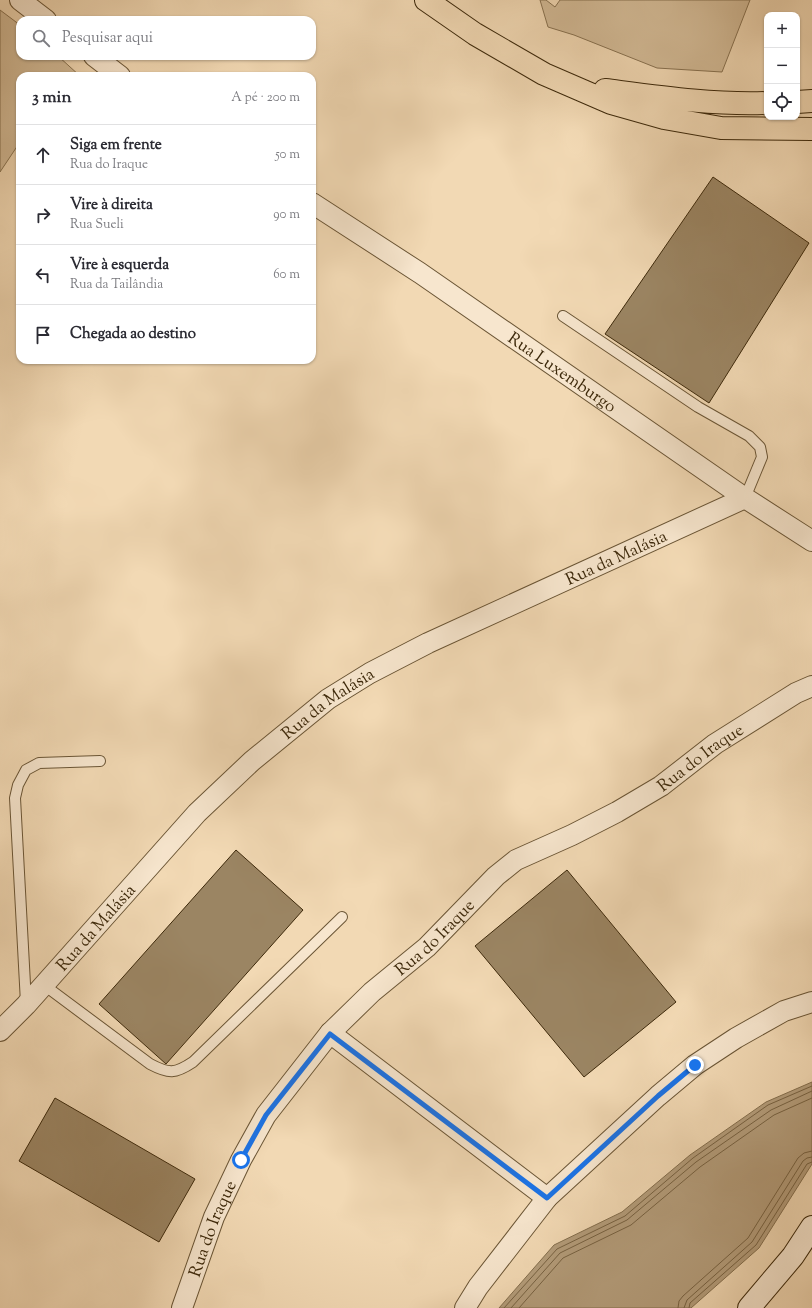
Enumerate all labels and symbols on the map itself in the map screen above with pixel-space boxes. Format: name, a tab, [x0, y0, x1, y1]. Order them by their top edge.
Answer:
street label: Rua Luxemburgo	[502, 327, 620, 419]
street label: Rua da Malásia	[562, 525, 672, 593]
street label: Rua da Malásia	[277, 663, 380, 746]
street label: Rua do Iraque	[653, 719, 749, 799]
street label: Rua da Malásia	[51, 880, 142, 977]
street label: Rua do Iraque	[391, 895, 481, 982]
route end	[686, 1056, 704, 1074]
route start	[232, 1151, 250, 1169]
street label: Rua do Iraque	[184, 1177, 244, 1281]

